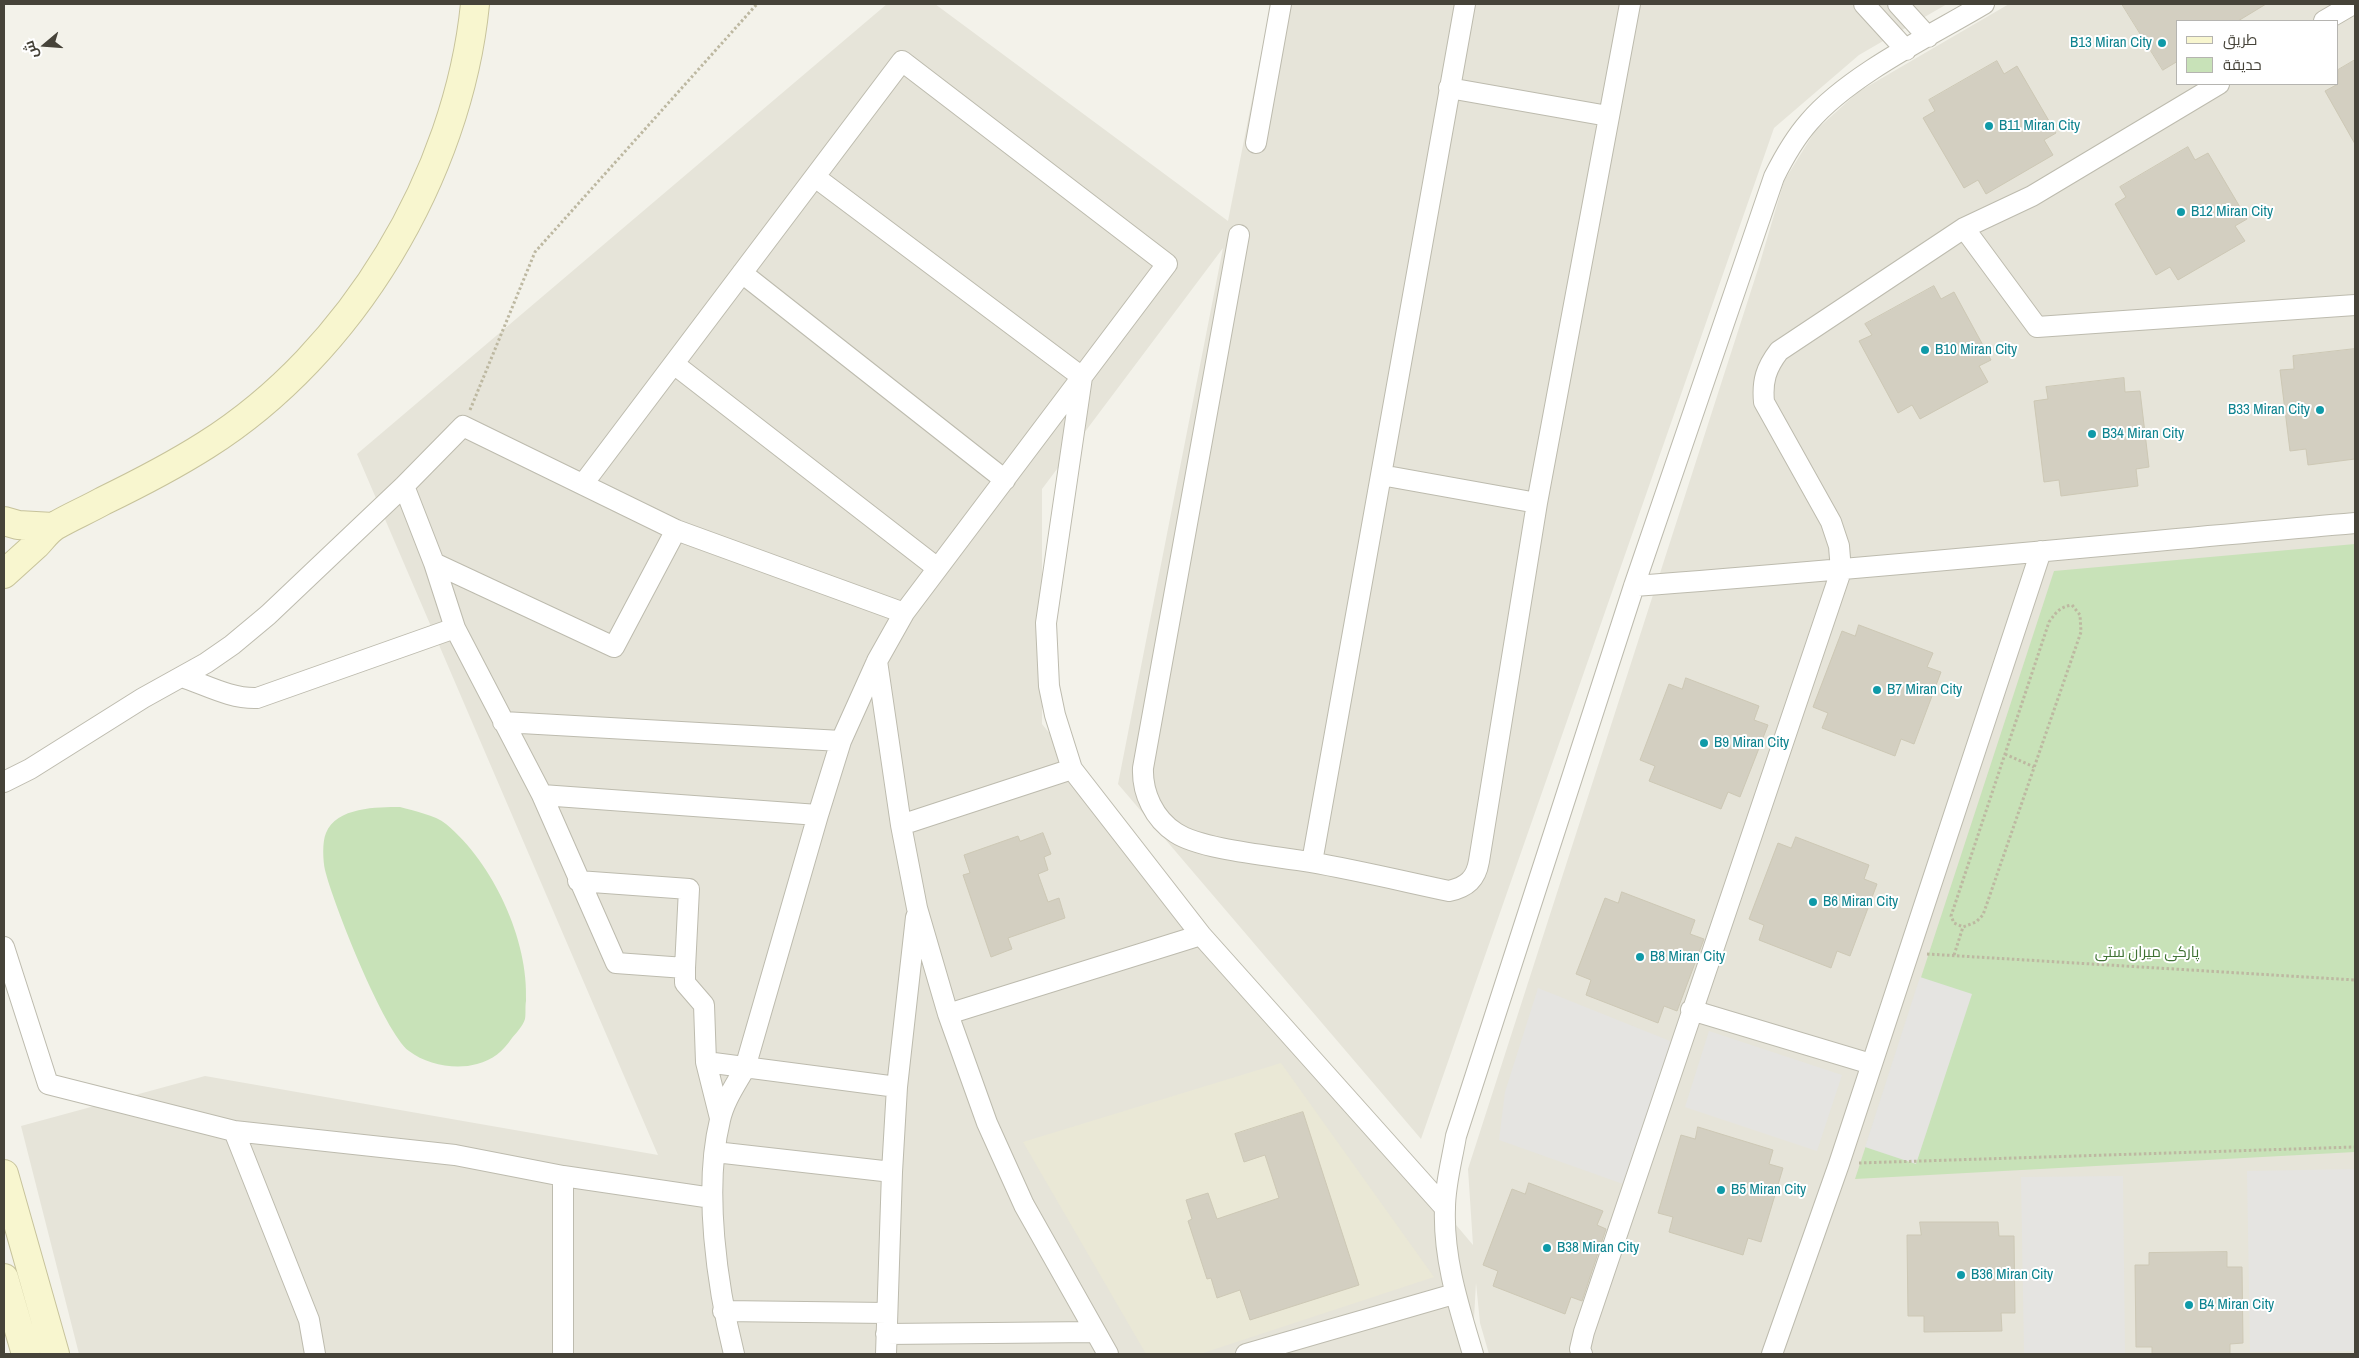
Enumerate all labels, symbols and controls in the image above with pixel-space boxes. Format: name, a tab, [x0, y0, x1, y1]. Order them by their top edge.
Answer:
north arrow	[20, 20, 70, 70]
legend	[2176, 20, 2339, 85]
text: طريق	[2223, 29, 2257, 50]
place label: B13 Miran City	[2070, 34, 2152, 52]
marker: B13 Miran City	[2156, 37, 2168, 49]
text: ش	[19, 38, 42, 61]
text: حديقة	[2223, 54, 2262, 75]
place label: B11 Miran City	[1999, 117, 2080, 135]
marker: B11 Miran City	[1983, 120, 1995, 132]
place label: B12 Miran City	[2191, 203, 2273, 221]
marker: B12 Miran City	[2175, 206, 2187, 218]
place label: B10 Miran City	[1935, 341, 2017, 359]
marker: B10 Miran City	[1919, 344, 1931, 356]
place label: B33 Miran City	[2228, 401, 2310, 419]
marker: B33 Miran City	[2314, 404, 2326, 416]
place label: B34 Miran City	[2102, 425, 2184, 443]
marker: B34 Miran City	[2086, 428, 2098, 440]
place label: B7 Miran City	[1887, 681, 1962, 699]
marker: B7 Miran City	[1871, 684, 1883, 696]
place label: B9 Miran City	[1714, 734, 1789, 752]
marker: B9 Miran City	[1698, 737, 1710, 749]
place label: B6 Miran City	[1823, 893, 1898, 911]
marker: B6 Miran City	[1807, 896, 1819, 908]
park label: پارکی میران ستی	[2095, 944, 2199, 962]
place label: B8 Miran City	[1650, 948, 1725, 966]
marker: B8 Miran City	[1634, 951, 1646, 963]
place label: B5 Miran City	[1731, 1181, 1806, 1199]
marker: B5 Miran City	[1715, 1184, 1727, 1196]
place label: B38 Miran City	[1557, 1239, 1639, 1257]
marker: B38 Miran City	[1541, 1242, 1553, 1254]
place label: B36 Miran City	[1971, 1266, 2053, 1284]
marker: B36 Miran City	[1955, 1269, 1967, 1281]
place label: B4 Miran City	[2199, 1296, 2274, 1314]
marker: B4 Miran City	[2183, 1299, 2195, 1311]

